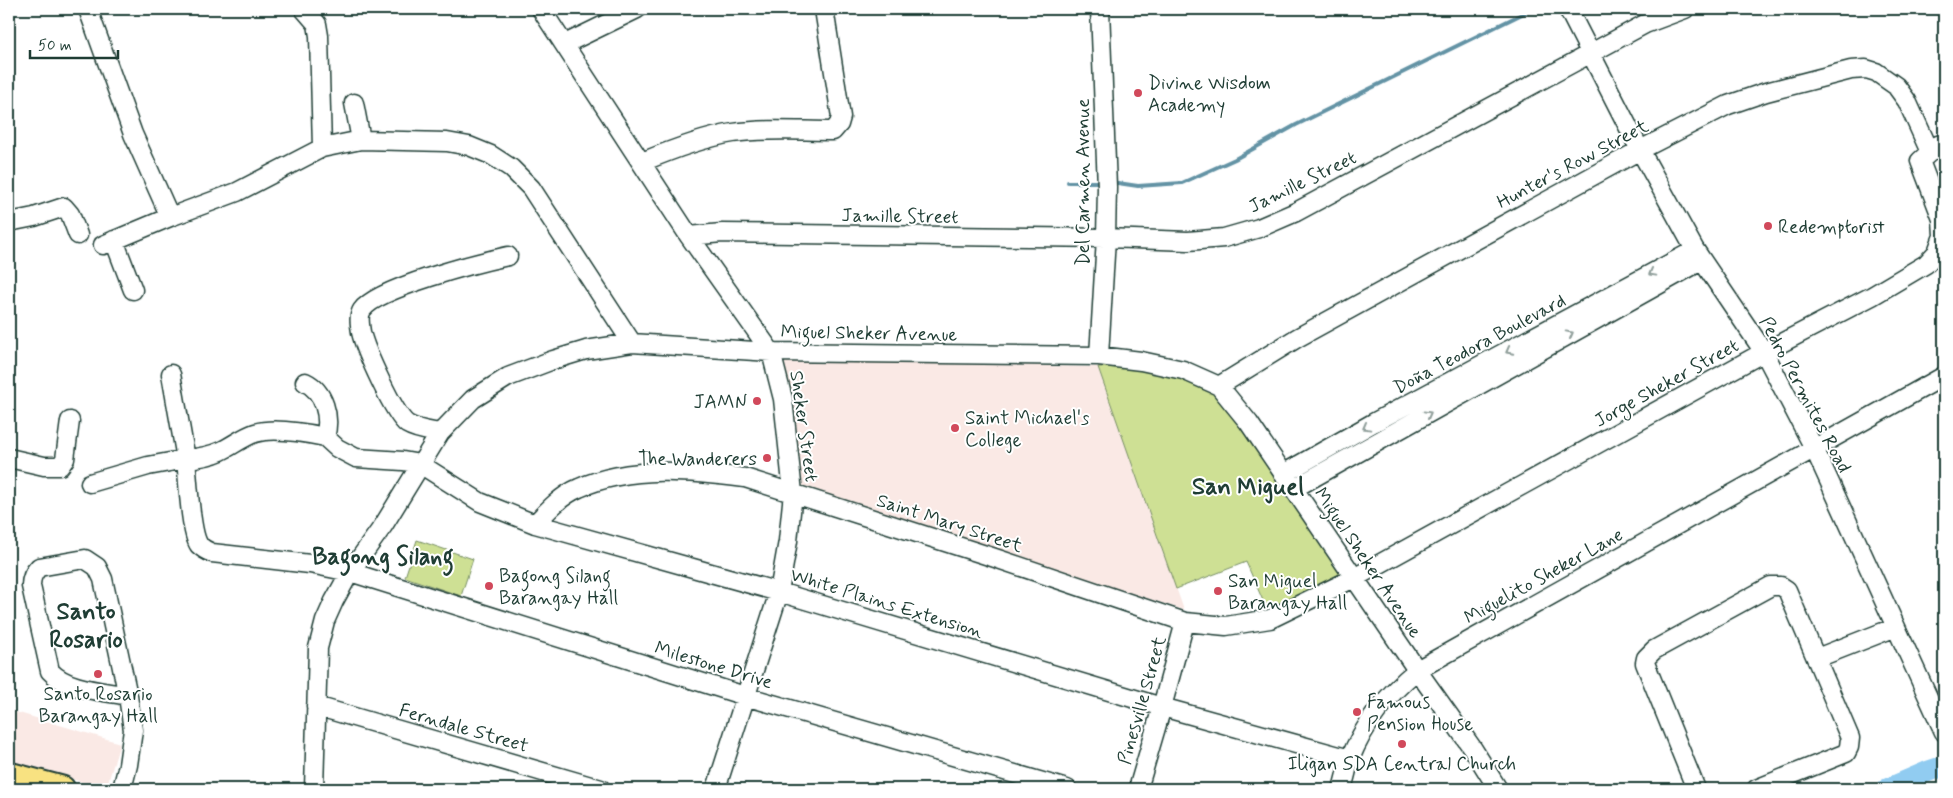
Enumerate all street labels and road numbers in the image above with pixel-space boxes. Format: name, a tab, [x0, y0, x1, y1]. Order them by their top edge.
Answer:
street label: Del Carmen Avenue	[1071, 98, 1096, 266]
street label: Hunter's Row Street	[1492, 114, 1653, 215]
street label: Jamille Street	[1245, 145, 1361, 219]
street label: Jamille Street	[841, 203, 959, 230]
street label: Doña Teodora Boulevard	[1389, 288, 1570, 400]
street label: Pedro Permites Road	[1753, 312, 1856, 477]
street label: Miguel Sheker Avenue	[780, 319, 958, 351]
street label: Jorge Sheker Street	[1590, 333, 1744, 435]
street label: Sheker Street	[783, 369, 824, 483]
street label: Miguel Sheker Avenue	[1306, 483, 1428, 645]
street label: Saint Mary Street	[873, 488, 1026, 559]
street label: Miguelito Sheker Lane	[1460, 522, 1629, 633]
street label: White Plains Extension	[787, 562, 986, 645]
street label: Pinesville Street	[1112, 633, 1173, 767]
street label: Milestone Drive	[652, 636, 776, 695]
street label: Ferndale Street	[396, 698, 531, 759]

